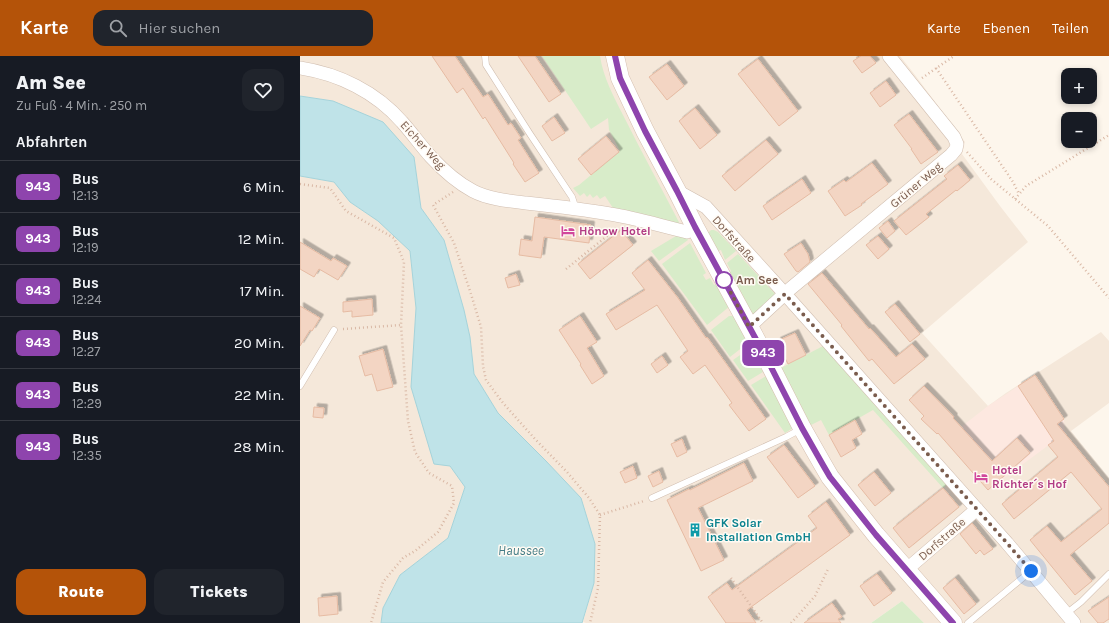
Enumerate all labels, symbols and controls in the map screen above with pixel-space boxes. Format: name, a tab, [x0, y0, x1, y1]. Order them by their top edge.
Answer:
search box	[93, 10, 373, 46]
text: Karte	[20, 17, 69, 39]
icon: search	[107, 17, 129, 39]
text: Hier suchen	[139, 19, 220, 37]
text: Karte	[927, 20, 961, 37]
text: Ebenen	[983, 20, 1030, 37]
text: Teilen	[1052, 20, 1089, 37]
map controls	[1061, 68, 1097, 148]
button: +	[1061, 68, 1097, 104]
button: heart	[242, 69, 284, 111]
text: Am See	[16, 72, 86, 94]
text: Zu Fuß · 4 Min. · 250 m	[16, 98, 147, 113]
button: −	[1061, 112, 1097, 148]
street label: Eicher Weg	[398, 118, 449, 172]
text: Abfahrten	[16, 133, 87, 151]
street label: Grüner Weg	[887, 159, 945, 211]
text: Bus	[72, 170, 99, 188]
text: 943	[25, 178, 51, 195]
text: 6 Min.	[243, 178, 284, 196]
text: 12:13	[72, 188, 99, 203]
street label: Dorfstraße	[709, 213, 759, 265]
text: Bus	[72, 222, 99, 240]
hotel icon: Hönow Hotel	[560, 223, 576, 239]
place label: Hönow Hotel	[579, 224, 651, 238]
text: 943	[25, 230, 51, 247]
text: 12 Min.	[238, 230, 284, 248]
text: 12:19	[72, 240, 99, 255]
marker: Am See	[715, 271, 733, 289]
place label: Am See	[736, 273, 778, 287]
text: Bus	[72, 274, 99, 292]
text: 943	[25, 282, 51, 299]
text: 17 Min.	[240, 282, 284, 300]
text: 12:24	[72, 292, 102, 307]
text: Bus	[72, 326, 99, 344]
text: 943	[25, 334, 51, 351]
text: 20 Min.	[234, 334, 284, 352]
line badge: 943	[740, 340, 786, 366]
text: 12:27	[72, 344, 100, 359]
text: 943	[750, 344, 776, 361]
text: Bus	[72, 378, 99, 396]
text: 943	[25, 386, 51, 403]
text: 22 Min.	[234, 386, 284, 404]
text: 12:29	[72, 396, 102, 411]
text: Bus	[72, 430, 99, 448]
text: 943	[25, 438, 51, 455]
text: 28 Min.	[234, 438, 284, 456]
text: 12:35	[72, 448, 102, 463]
place label: Hotel Richter´s Hof	[992, 463, 1067, 491]
hotel icon: Hotel Richter´s Hof	[973, 469, 989, 485]
street label: Dorfstraße	[916, 515, 968, 563]
place label: GFK Solar Installation GmbH	[706, 516, 811, 544]
building icon: GFK Solar Installation GmbH	[687, 522, 703, 538]
water label: Haussee	[498, 543, 544, 558]
your location	[1021, 561, 1041, 581]
button: Route	[16, 569, 146, 615]
button: Tickets	[154, 569, 284, 615]

